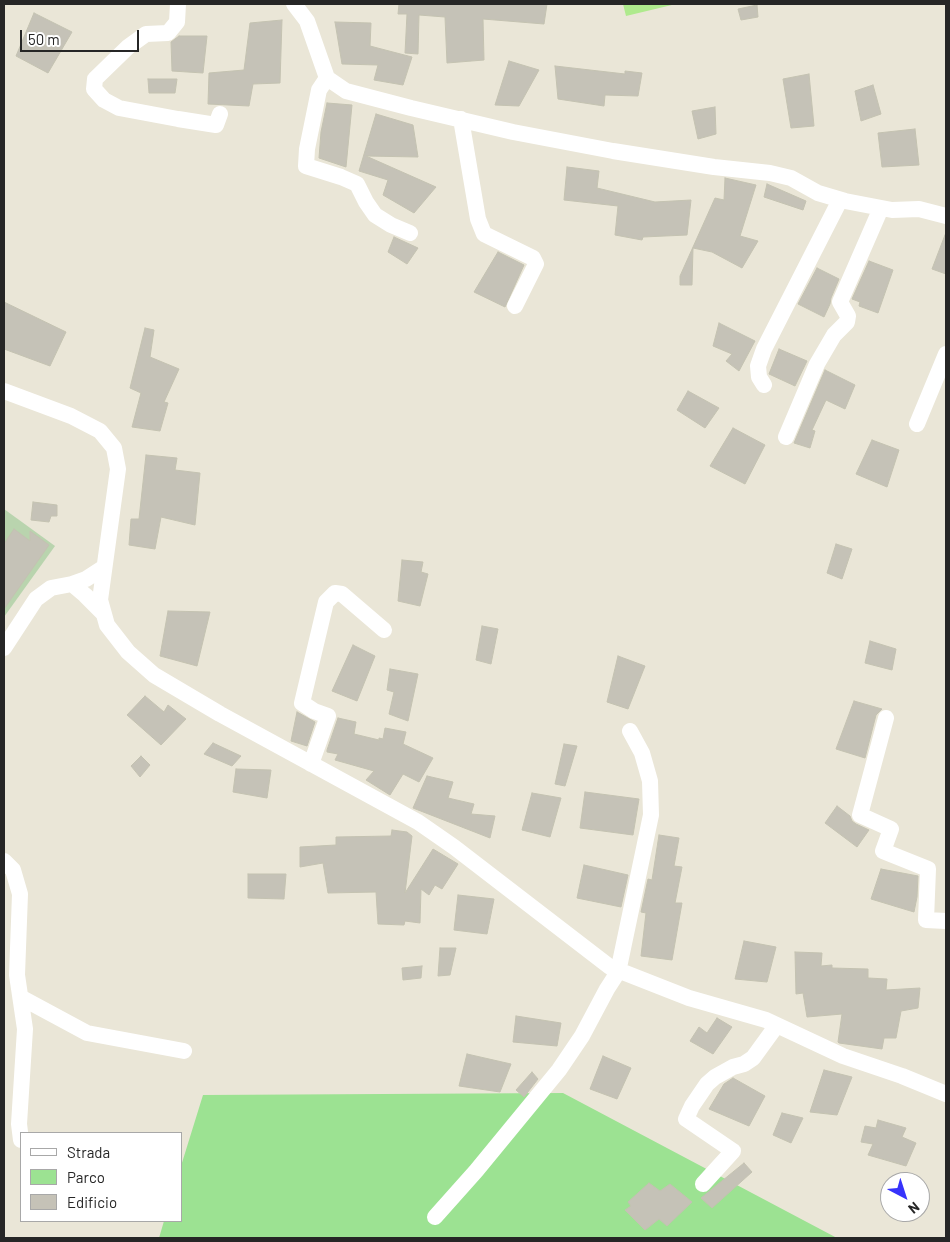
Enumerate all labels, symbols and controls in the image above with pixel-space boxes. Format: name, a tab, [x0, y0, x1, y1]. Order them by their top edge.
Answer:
scale bar	[22, 20, 141, 52]
text: 50 m	[28, 30, 60, 48]
legend	[20, 1132, 182, 1222]
text: Strada	[67, 1143, 110, 1161]
text: Parco	[67, 1168, 105, 1186]
north arrow	[880, 1172, 930, 1222]
text: Edificio	[67, 1193, 117, 1211]
text: N	[905, 1199, 923, 1218]

